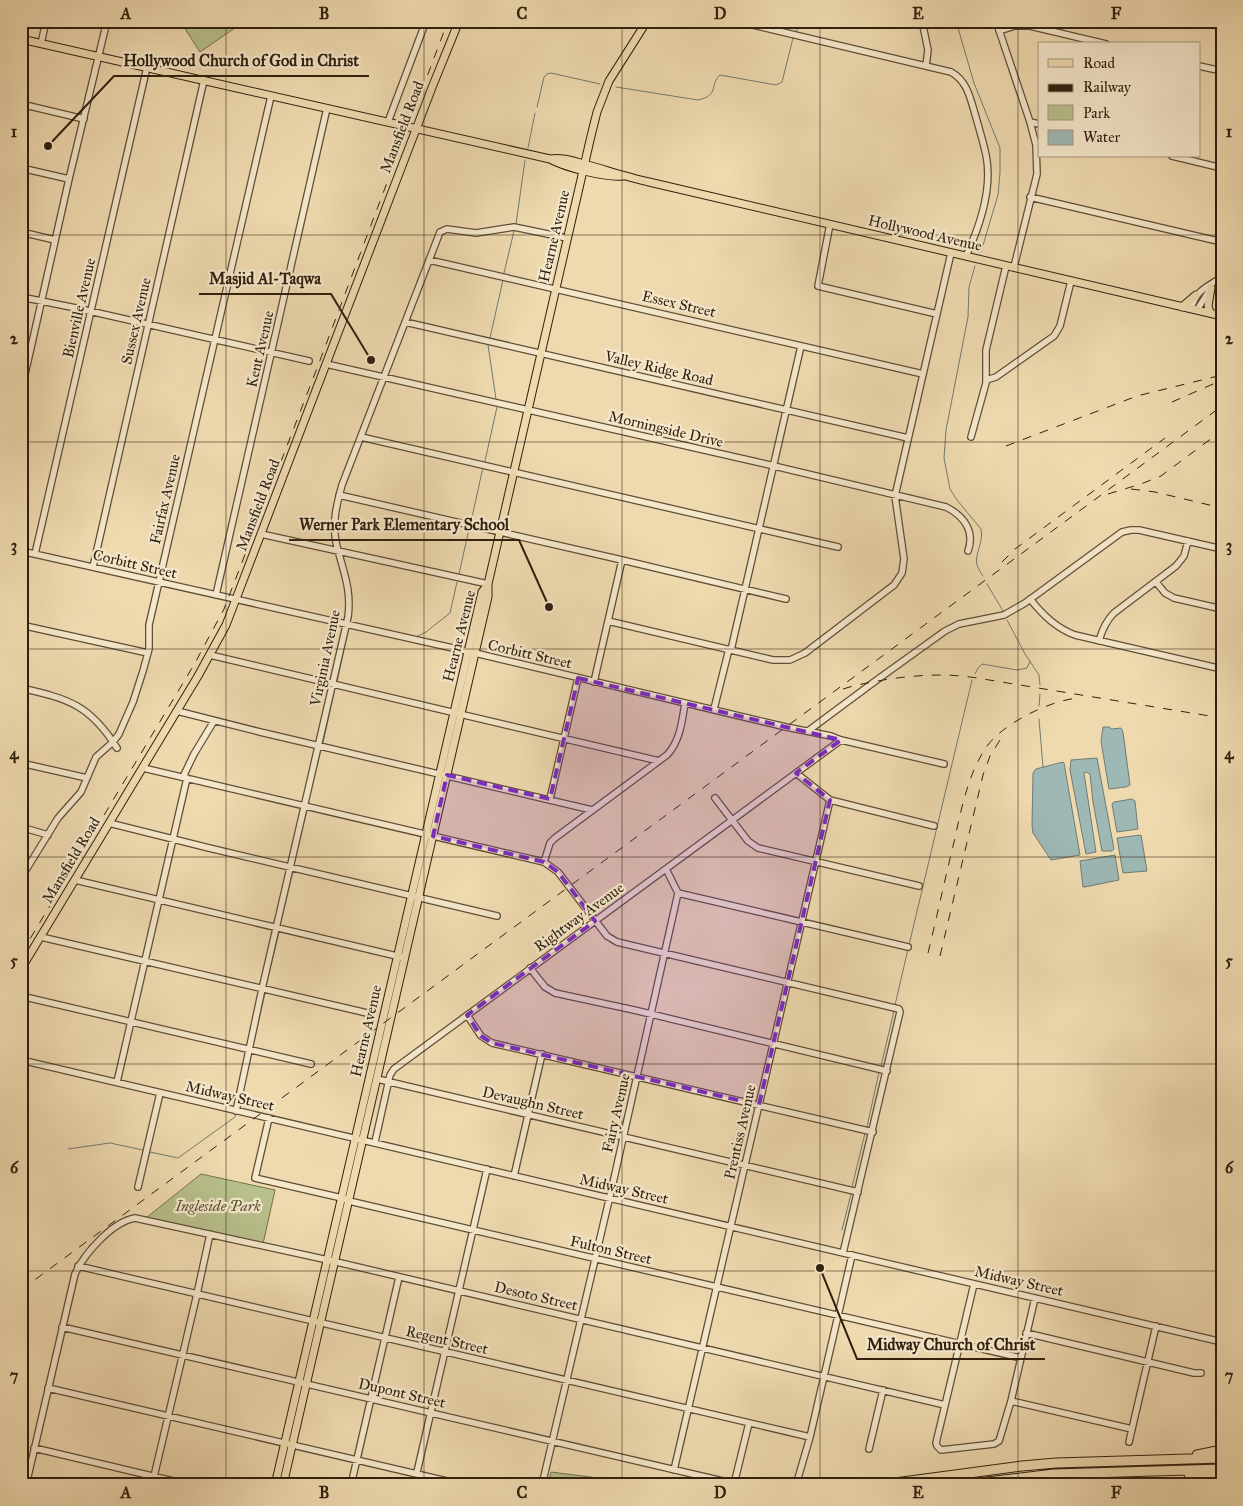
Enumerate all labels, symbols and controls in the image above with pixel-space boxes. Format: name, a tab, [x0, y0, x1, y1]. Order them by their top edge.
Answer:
text: A	[120, 4, 132, 23]
text: B	[319, 4, 329, 23]
text: C	[517, 4, 528, 23]
text: D	[714, 4, 727, 23]
text: E	[912, 4, 924, 23]
text: F	[1111, 4, 1122, 23]
legend	[1038, 42, 1200, 158]
callout: Hollywood Church of God in Christ	[114, 45, 369, 76]
text: Hollywood Church of God in Christ	[123, 51, 359, 71]
text: Road	[1083, 54, 1115, 72]
street label: Mansfield Road	[376, 78, 428, 176]
text: Railway	[1083, 78, 1132, 96]
text: Park	[1083, 104, 1110, 122]
text: 1	[11, 122, 18, 141]
text: 1	[1226, 122, 1233, 141]
text: Water	[1083, 128, 1120, 146]
street label: Hearne Avenue	[535, 188, 573, 284]
street label: Hollywood Avenue	[866, 211, 984, 255]
street label: Bienville Avenue	[59, 256, 99, 360]
callout: Masjid Al-Taqwa	[199, 263, 331, 294]
text: Masjid Al-Taqwa	[209, 269, 322, 289]
street label: Sussex Avenue	[117, 276, 155, 366]
street label: Essex Street	[640, 287, 718, 321]
street label: Kent Avenue	[242, 309, 278, 389]
text: 2	[10, 329, 19, 348]
text: 2	[1225, 329, 1234, 348]
street label: Valley Ridge Road	[602, 347, 715, 389]
street label: Morningside Drive	[607, 407, 725, 451]
street label: Fairfax Avenue	[146, 452, 184, 546]
street label: Mansfield Road	[232, 456, 284, 554]
callout: Werner Park Elementary School	[289, 509, 519, 540]
text: Werner Park Elementary School	[299, 515, 510, 535]
text: 3	[11, 536, 17, 556]
text: 3	[1226, 536, 1232, 556]
street label: Corbitt Street	[91, 546, 180, 583]
street label: Hearne Avenue	[439, 588, 479, 684]
street label: Virginia Avenue	[306, 608, 344, 709]
street label: Corbitt Street	[486, 636, 575, 673]
text: 4	[10, 744, 20, 764]
text: 4	[1225, 744, 1235, 764]
street label: Mansfield Road	[38, 813, 104, 906]
street label: Rightway Avenue	[531, 878, 627, 956]
text: 5	[10, 951, 18, 970]
text: 5	[1225, 951, 1233, 970]
street label: Hearne Avenue	[347, 983, 385, 1079]
street label: Fairy Avenue	[598, 1072, 634, 1154]
street label: Midway Street	[184, 1077, 277, 1115]
street label: Devaughn Street	[481, 1083, 586, 1124]
street label: Prentiss Avenue	[720, 1083, 760, 1181]
text: 6	[10, 1158, 19, 1177]
text: 6	[1225, 1158, 1234, 1177]
street label: Midway Street	[578, 1170, 671, 1208]
park label: Ingleside Park	[174, 1197, 261, 1215]
street label: Fulton Street	[568, 1232, 654, 1268]
street label: Midway Street	[973, 1262, 1066, 1300]
street label: Desoto Street	[493, 1278, 580, 1314]
street label: Regent Street	[404, 1322, 491, 1358]
callout: Midway Church of Christ	[857, 1328, 1045, 1359]
text: Midway Church of Christ	[867, 1335, 1036, 1355]
text: 7	[10, 1366, 19, 1385]
text: 7	[1225, 1366, 1234, 1385]
street label: Dupont Street	[357, 1374, 448, 1412]
text: A	[120, 1483, 132, 1502]
text: B	[319, 1483, 329, 1502]
text: C	[517, 1483, 528, 1502]
text: D	[714, 1483, 727, 1502]
text: E	[912, 1483, 924, 1502]
text: F	[1111, 1483, 1122, 1502]

